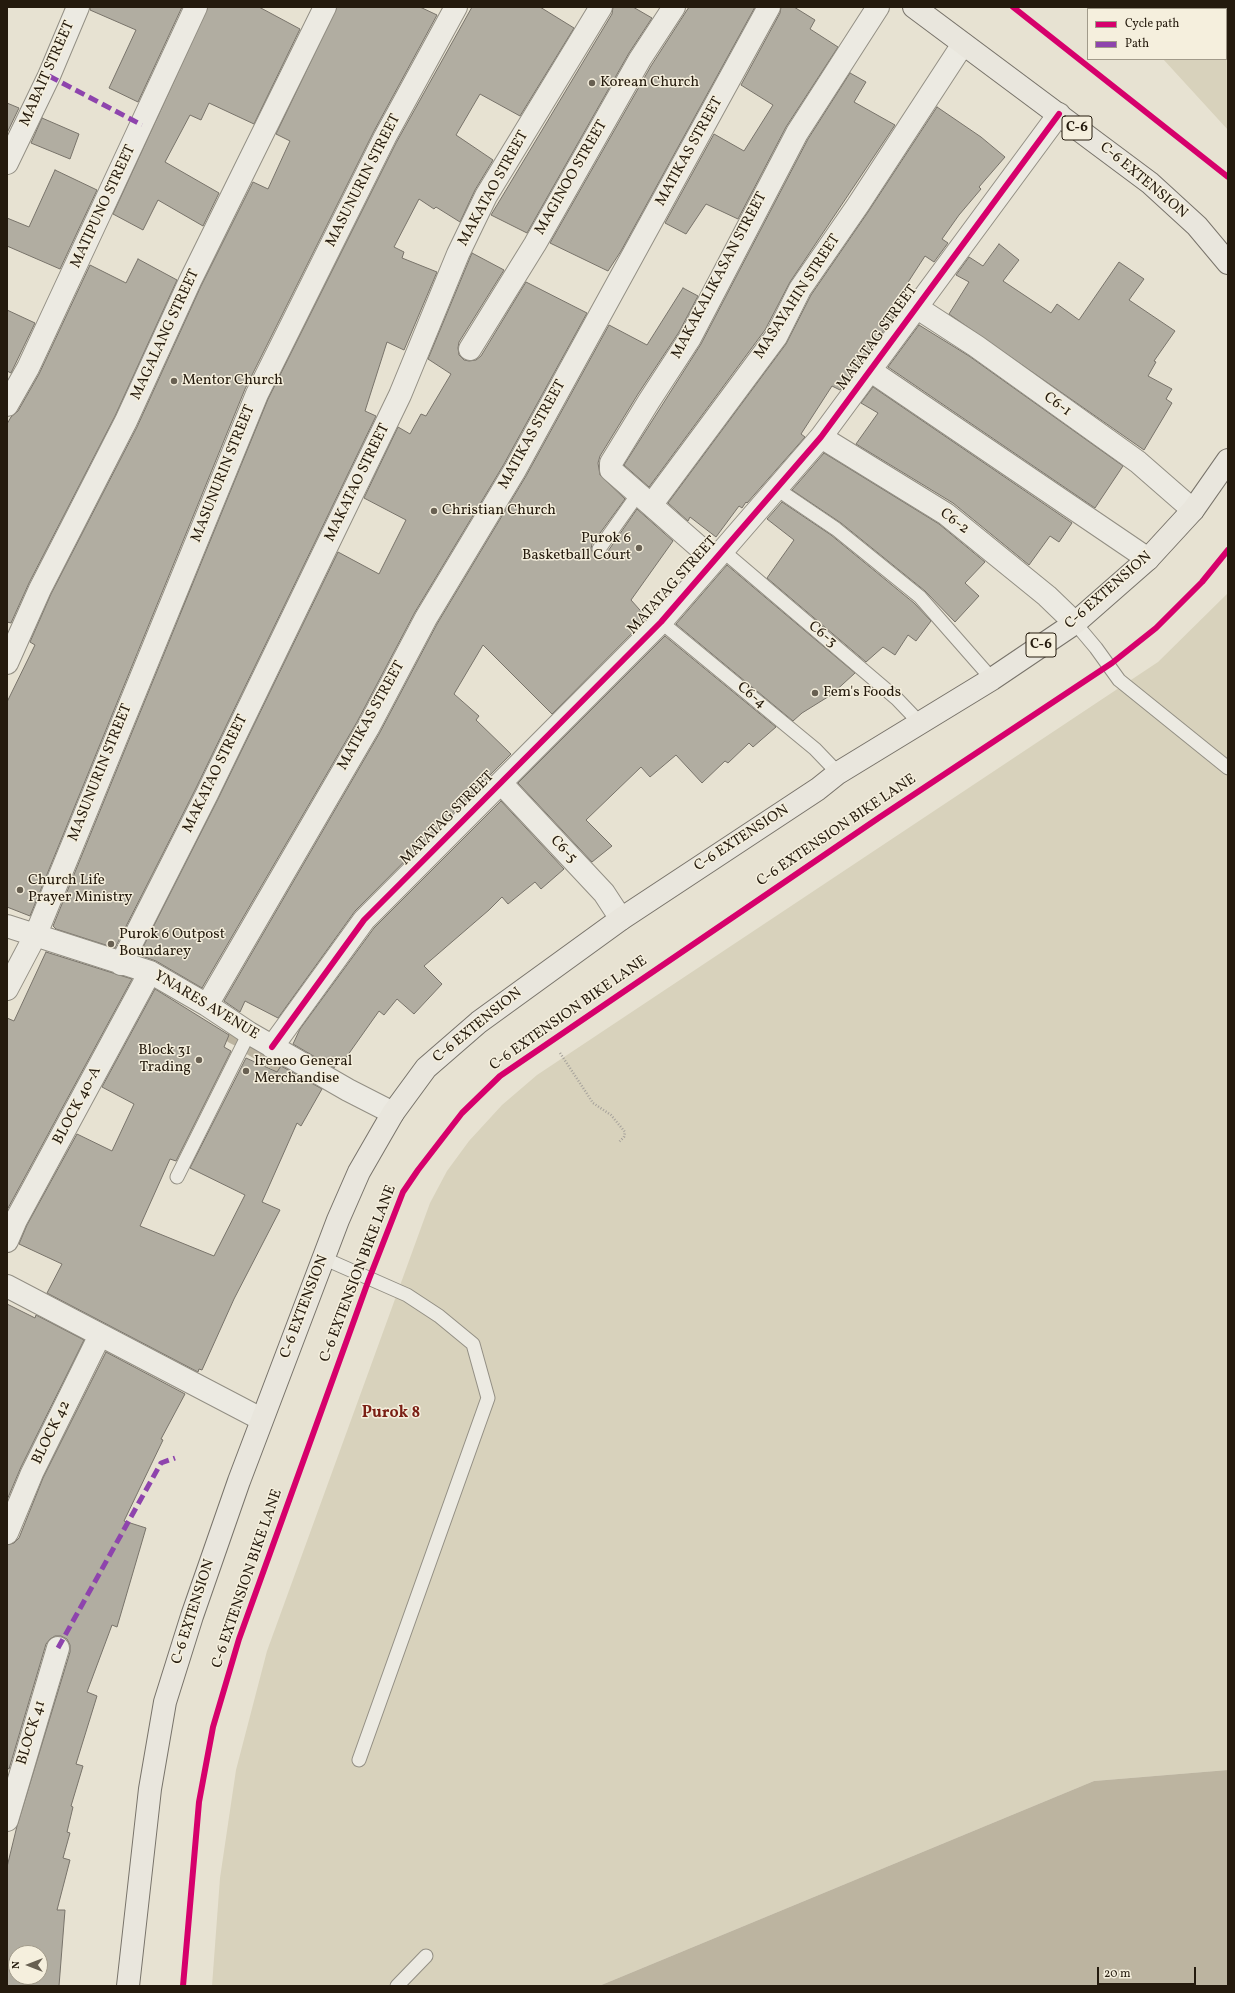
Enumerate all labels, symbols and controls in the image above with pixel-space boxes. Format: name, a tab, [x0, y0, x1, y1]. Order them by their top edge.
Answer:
legend	[1087, 8, 1227, 60]
text: Cycle path	[1125, 16, 1180, 32]
street label: MABAIT STREET	[17, 18, 79, 130]
text: Path	[1125, 36, 1149, 52]
place label: Korean Church	[600, 74, 699, 92]
marker: Korean Church	[587, 78, 597, 88]
street label: MATIKAS STREET	[653, 94, 727, 210]
street label: MASUNURIN STREET	[323, 112, 405, 250]
road number: C-6	[1062, 116, 1092, 140]
street label: MAGINOO STREET	[532, 117, 612, 239]
street label: MAKATAO STREET	[455, 128, 533, 250]
street label: C-6 EXTENSION	[1095, 139, 1191, 223]
street label: MATIPUNO STREET	[68, 143, 140, 271]
street label: MAKAKALIKASAN STREET	[668, 190, 772, 362]
street label: MASAYAHIN STREET	[751, 231, 845, 363]
street label: MAGALANG STREET	[128, 267, 204, 403]
street label: MATATAG STREET	[834, 282, 922, 394]
place label: Mentor Church	[182, 372, 283, 390]
marker: Mentor Church	[169, 376, 179, 386]
street label: MATIKAS STREET	[496, 377, 570, 493]
street label: C6-1	[1040, 389, 1074, 421]
street label: MASUNURIN STREET	[188, 403, 260, 545]
street label: MAKATAO STREET	[322, 421, 394, 545]
place label: Christian Church	[442, 502, 556, 520]
street label: C6-2	[936, 505, 972, 539]
marker: Christian Church	[429, 506, 439, 516]
place label: Purok 6 Basketball Court	[522, 530, 631, 565]
street label: MATATAG STREET	[624, 533, 722, 639]
marker: Purok 6 Basketball Court	[634, 543, 644, 553]
street label: C-6 EXTENSION	[1062, 548, 1156, 634]
street label: C6-3	[804, 618, 840, 652]
road number: C-6	[1026, 633, 1056, 657]
street label: MATIKAS STREET	[335, 658, 409, 774]
street label: C6-4	[733, 679, 769, 713]
place label: Fem's Foods	[823, 684, 901, 702]
marker: Fem's Foods	[810, 688, 820, 698]
street label: MASUNURIN STREET	[65, 702, 137, 844]
street label: MAKATAO STREET	[180, 712, 252, 836]
street label: MATATAG STREET	[397, 768, 499, 870]
street label: C-6 EXTENSION BIKE LANE	[754, 771, 920, 891]
street label: C-6 EXTENSION	[691, 802, 793, 876]
street label: C6-5	[546, 832, 580, 868]
place label: Church Life Prayer Ministry	[28, 872, 132, 907]
marker: Church Life Prayer Ministry	[15, 885, 25, 895]
place label: Purok 6 Outpost Boundarey	[119, 926, 225, 961]
marker: Purok 6 Outpost Boundarey	[106, 939, 116, 949]
street label: C-6 EXTENSION BIKE LANE	[487, 953, 651, 1075]
street label: YNARES AVENUE	[150, 968, 262, 1044]
street label: C-6 EXTENSION	[430, 985, 526, 1067]
place label: Block 31 Trading	[138, 1042, 191, 1077]
place label: Ireneo General Merchandise	[254, 1053, 352, 1088]
marker: Block 31 Trading	[194, 1055, 204, 1065]
street label: BLOCK 40-A	[50, 1064, 106, 1148]
marker: Ireneo General Merchandise	[241, 1066, 251, 1076]
street label: C-6 EXTENSION BIKE LANE	[317, 1183, 401, 1365]
street label: C-6 EXTENSION	[277, 1253, 333, 1361]
street label: BLOCK 42	[29, 1398, 75, 1468]
district label: Purok 8	[362, 1404, 420, 1424]
street label: C-6 EXTENSION BIKE LANE	[209, 1487, 287, 1671]
street label: C-6 EXTENSION	[169, 1557, 219, 1667]
street label: BLOCK 41	[14, 1699, 50, 1767]
north arrow	[8, 1945, 48, 1985]
scale bar	[1099, 1959, 1198, 1985]
text: N	[9, 1961, 24, 1969]
text: 20 m	[1104, 1966, 1131, 1982]

